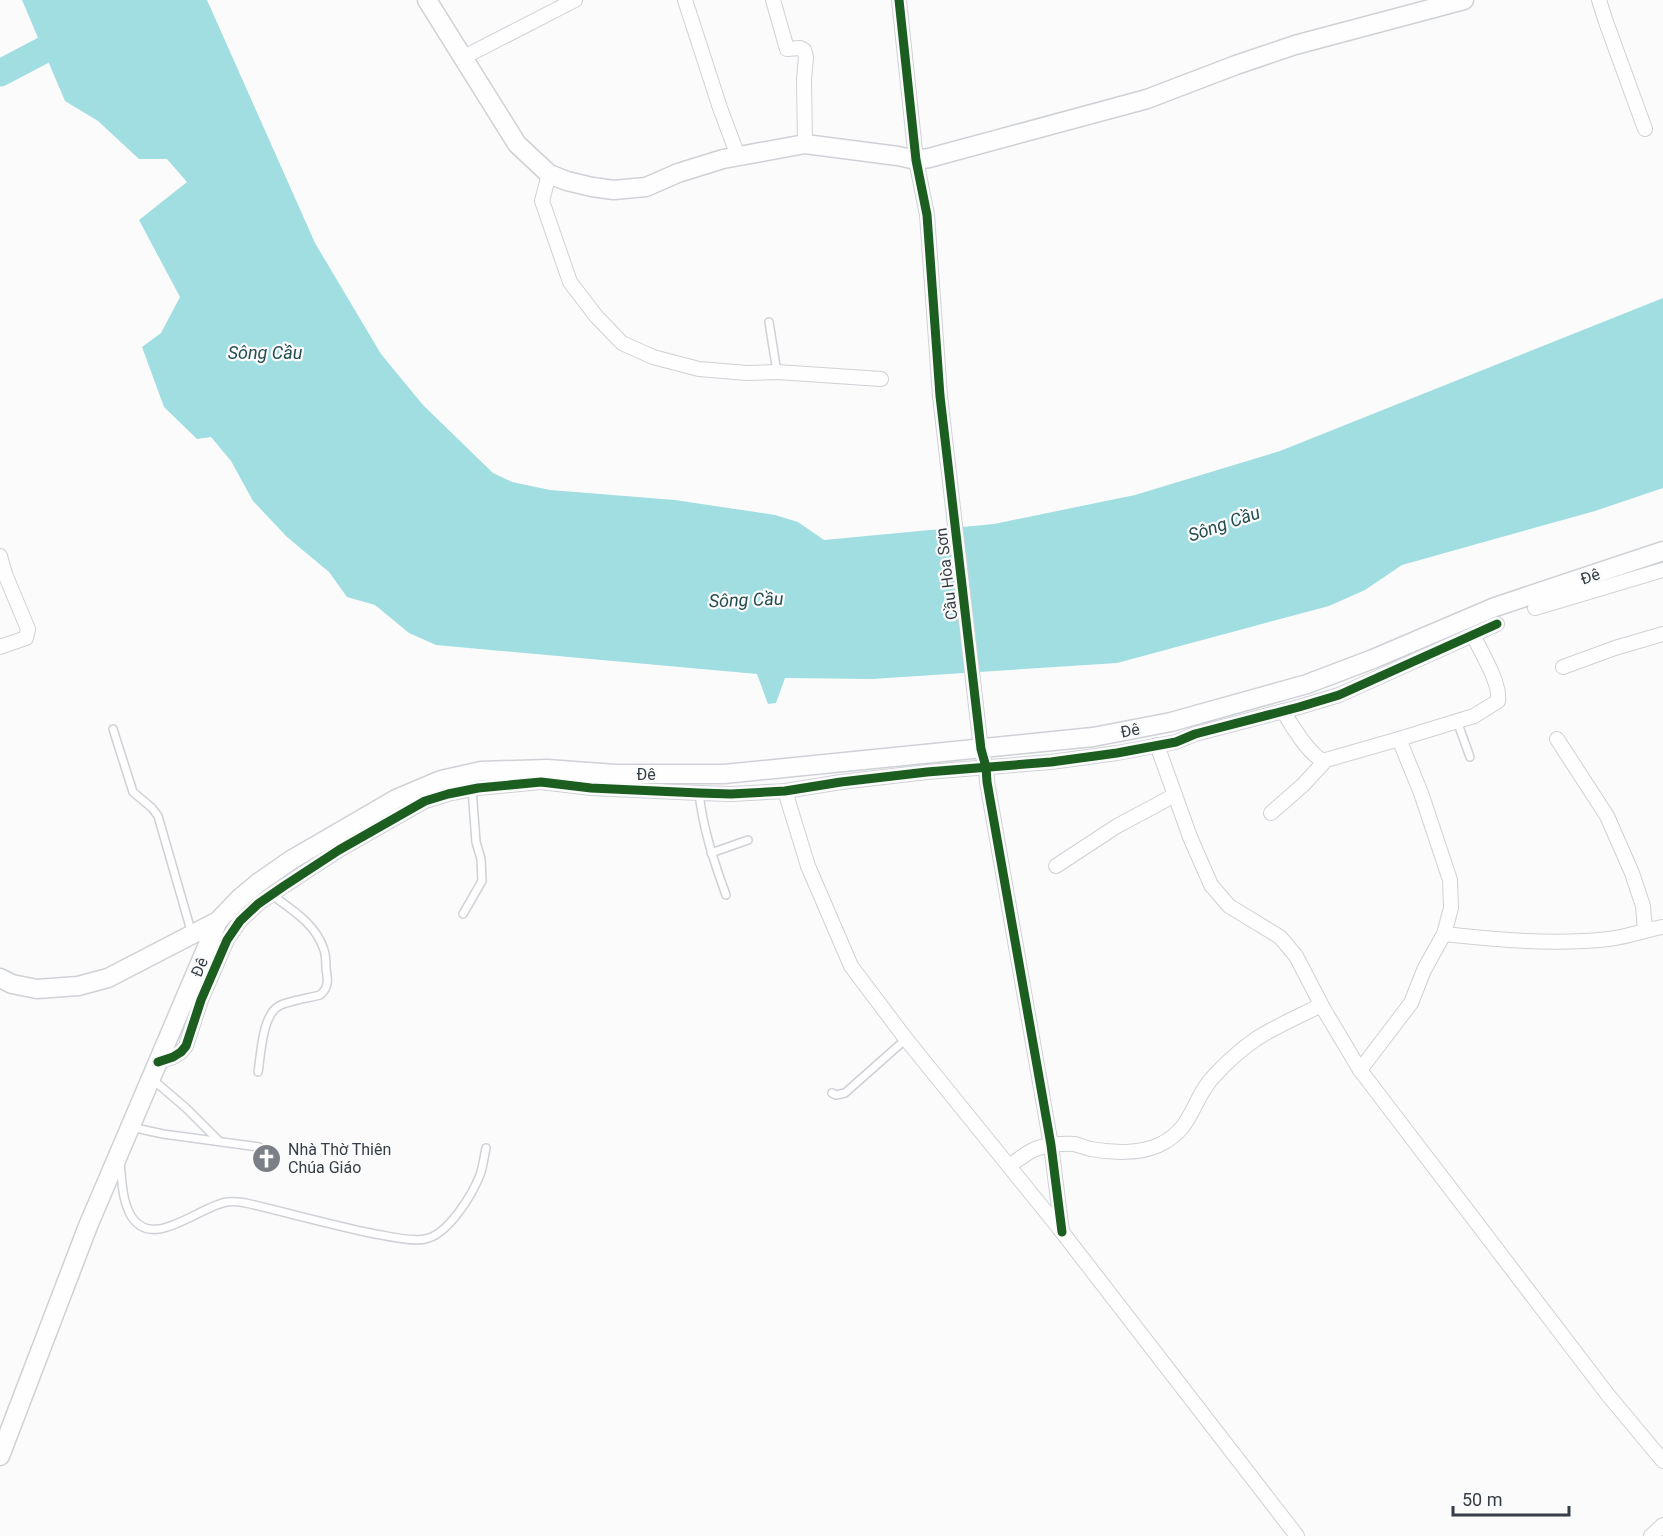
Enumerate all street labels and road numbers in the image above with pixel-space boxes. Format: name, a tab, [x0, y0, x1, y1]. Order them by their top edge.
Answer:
street label: Cầu Hòa Sơn	[931, 527, 962, 621]
street label: Đê	[1578, 564, 1602, 588]
street label: Đê	[1119, 719, 1141, 742]
street label: Đê	[636, 765, 656, 784]
street label: Đê	[187, 955, 212, 980]

